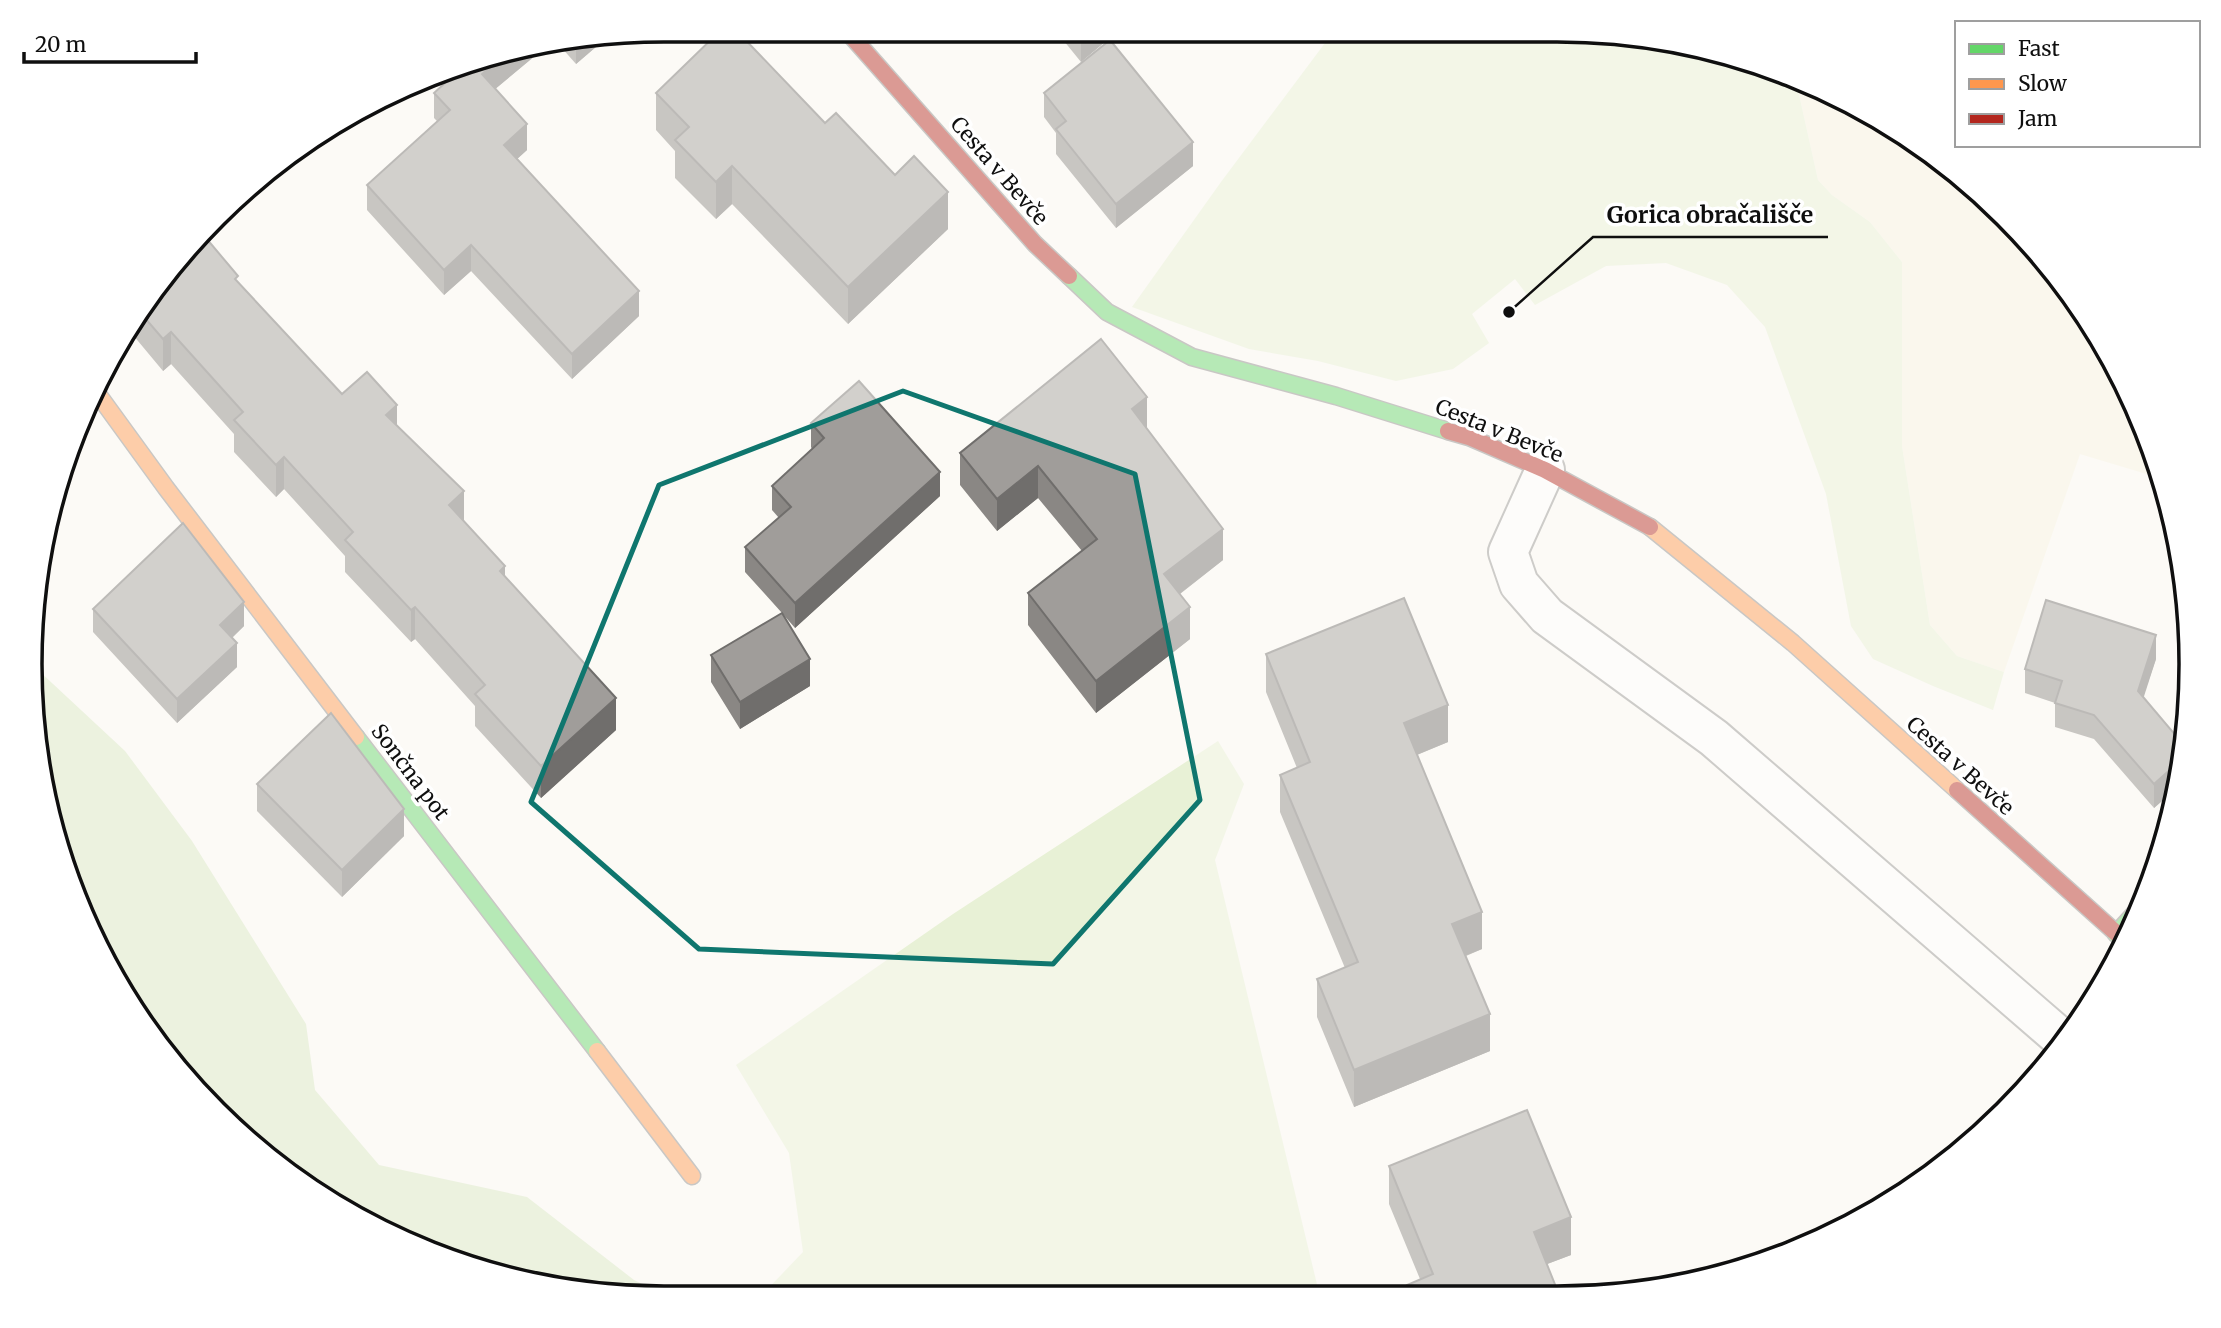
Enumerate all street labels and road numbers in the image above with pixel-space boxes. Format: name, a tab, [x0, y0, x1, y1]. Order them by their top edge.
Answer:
street label: Cesta v Bevče	[945, 111, 1054, 231]
street label: Cesta v Bevče	[1431, 393, 1567, 468]
street label: Cesta v Bevče	[1901, 710, 2020, 821]
street label: Sončna pot	[365, 718, 455, 825]

